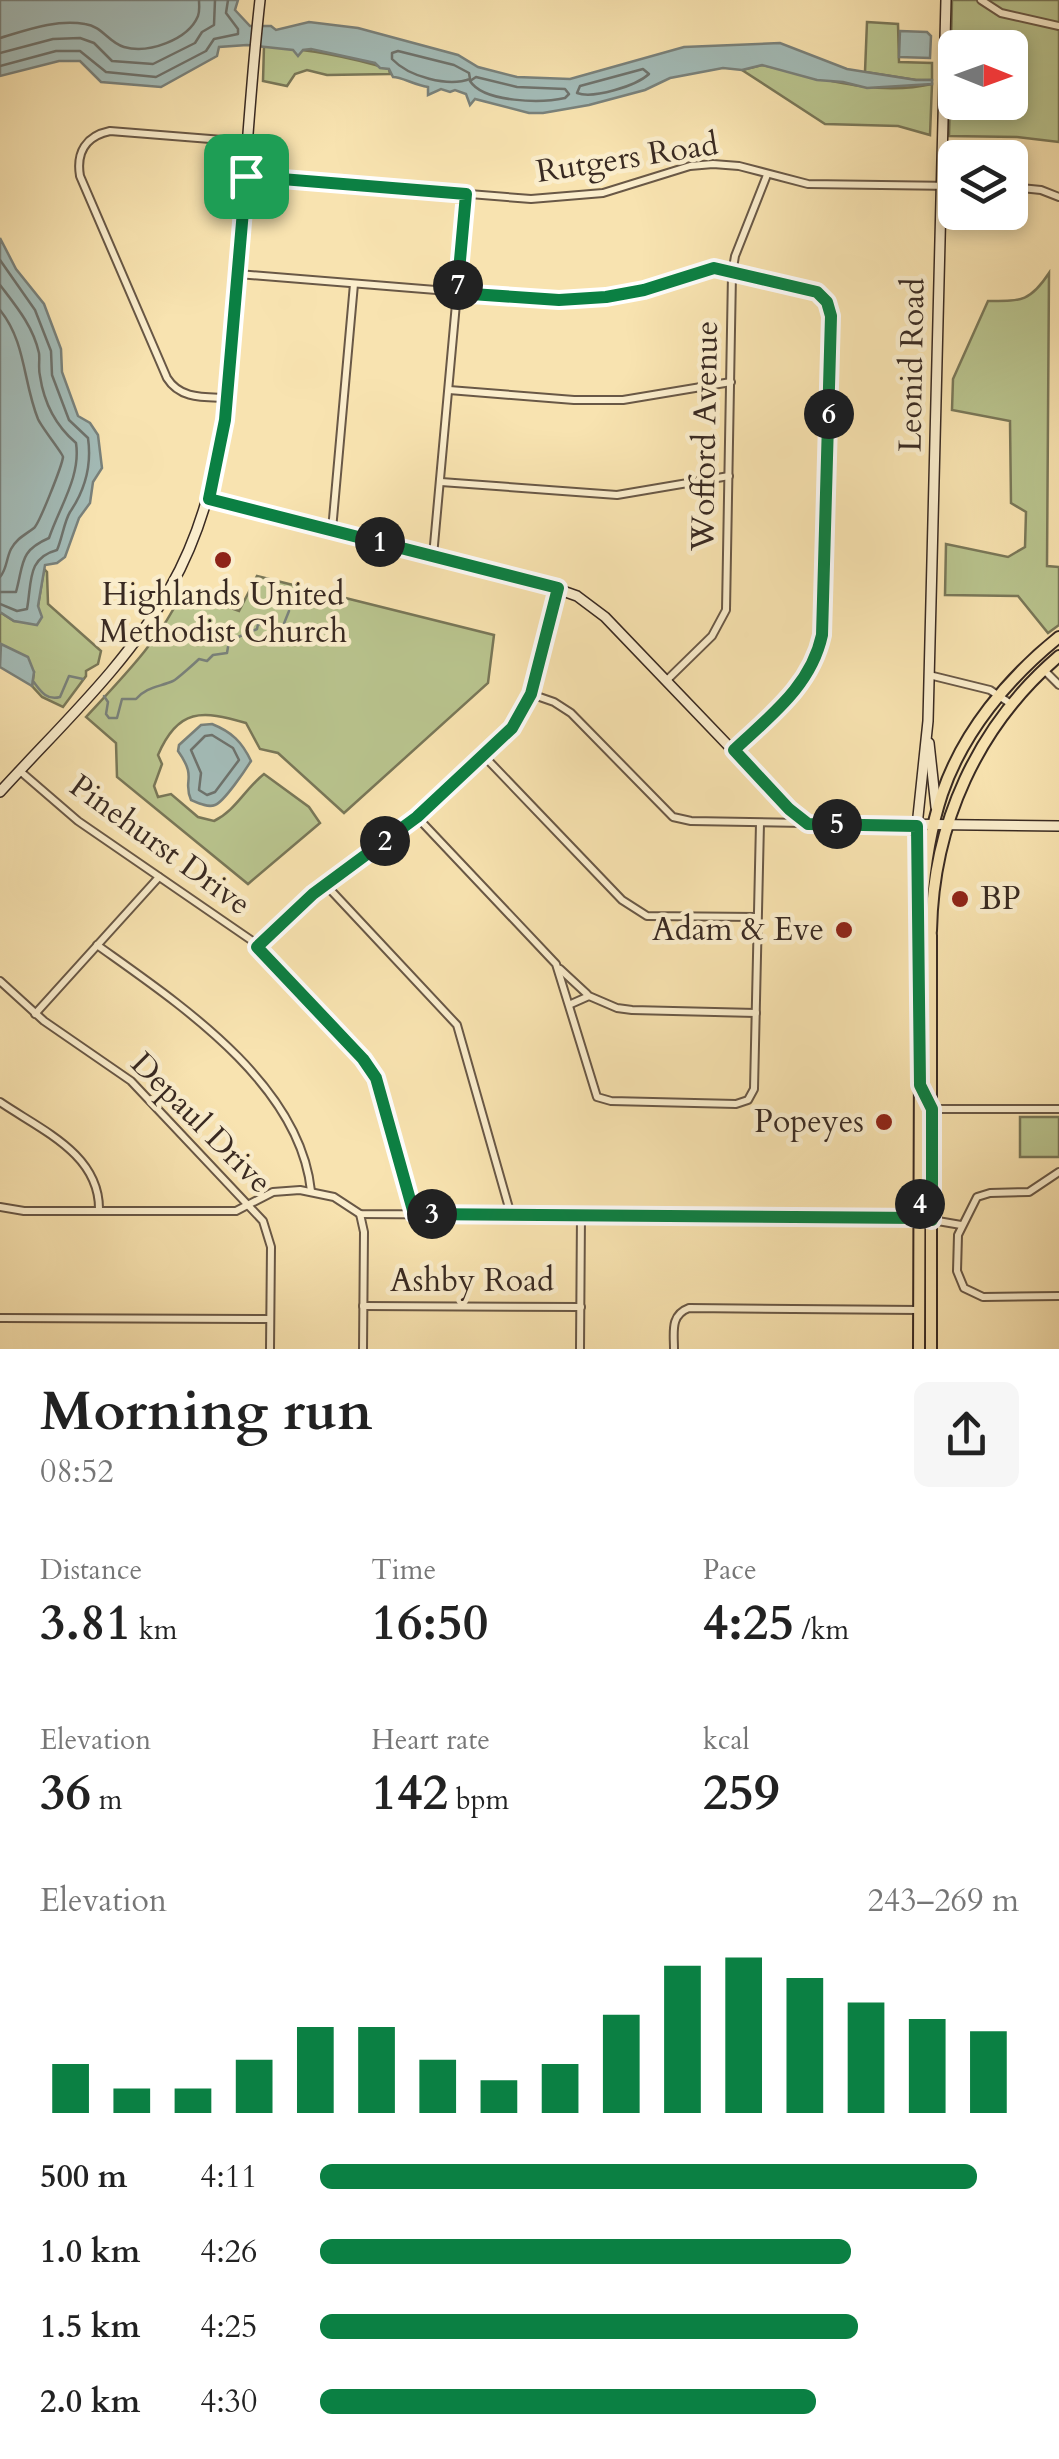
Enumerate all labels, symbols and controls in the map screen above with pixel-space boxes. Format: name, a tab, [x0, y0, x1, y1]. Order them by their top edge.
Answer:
north arrow	[938, 30, 1028, 120]
map controls	[938, 30, 1028, 230]
street label: Rutgers Road	[533, 122, 721, 194]
pin	[204, 134, 289, 219]
button: layers	[938, 140, 1028, 230]
icon: arrive	[219, 149, 274, 204]
pin: 7	[433, 260, 483, 310]
text: 7	[451, 266, 465, 304]
street label: Leonid Road	[888, 277, 936, 453]
street label: Wofford Avenue	[681, 321, 729, 552]
pin: 6	[804, 389, 854, 439]
text: 6	[822, 395, 836, 433]
pin: 1	[355, 517, 405, 567]
text: 1	[373, 523, 387, 561]
marker: Highlands United Methodist Church	[212, 549, 234, 571]
place label: Highlands United Methodist Church	[99, 573, 348, 654]
street label: Pinehurst Drive	[60, 764, 260, 926]
pin: 5	[812, 799, 862, 849]
text: 5	[830, 805, 844, 843]
pin: 2	[360, 816, 410, 866]
text: 2	[378, 822, 392, 860]
place label: BP	[980, 877, 1021, 921]
marker: BP	[949, 888, 971, 910]
place label: Adam & Eve	[652, 908, 824, 952]
marker: Adam & Eve	[833, 919, 855, 941]
street label: Depaul Drive	[121, 1043, 281, 1203]
place label: Popeyes	[754, 1100, 864, 1144]
marker: Popeyes	[873, 1111, 895, 1133]
pin: 4	[895, 1179, 945, 1229]
text: 4	[913, 1185, 927, 1223]
pin: 3	[407, 1189, 457, 1239]
text: 3	[425, 1195, 439, 1233]
street label: Ashby Road	[390, 1259, 554, 1303]
text: Morning run	[40, 1375, 373, 1449]
button: share	[914, 1382, 1019, 1487]
text: 08:52	[40, 1450, 114, 1494]
text: Distance	[40, 1551, 142, 1589]
text: Time	[371, 1551, 436, 1589]
text: Pace	[703, 1551, 757, 1589]
text: 3.81	[40, 1589, 131, 1657]
text: 16:50	[371, 1589, 488, 1657]
text: 4:25	[703, 1589, 794, 1657]
text: km	[131, 1611, 178, 1649]
text: /km	[794, 1611, 849, 1649]
text: Elevation	[40, 1721, 151, 1759]
text: Heart rate	[371, 1721, 490, 1759]
text: kcal	[703, 1721, 750, 1759]
text: 36	[40, 1759, 91, 1827]
text: 142	[371, 1759, 448, 1827]
text: 259	[703, 1759, 780, 1827]
text: m	[91, 1781, 122, 1819]
text: bpm	[448, 1781, 509, 1819]
text: Elevation	[40, 1879, 167, 1923]
text: 243–269 m	[867, 1879, 1019, 1923]
text: 500 m	[40, 2155, 127, 2199]
text: 4:11	[200, 2155, 257, 2199]
text: 1.0 km	[40, 2230, 140, 2274]
text: 4:26	[200, 2230, 257, 2274]
text: 1.5 km	[40, 2305, 140, 2349]
text: 4:25	[200, 2305, 257, 2349]
text: 2.0 km	[40, 2380, 140, 2424]
text: 4:30	[200, 2380, 257, 2424]

